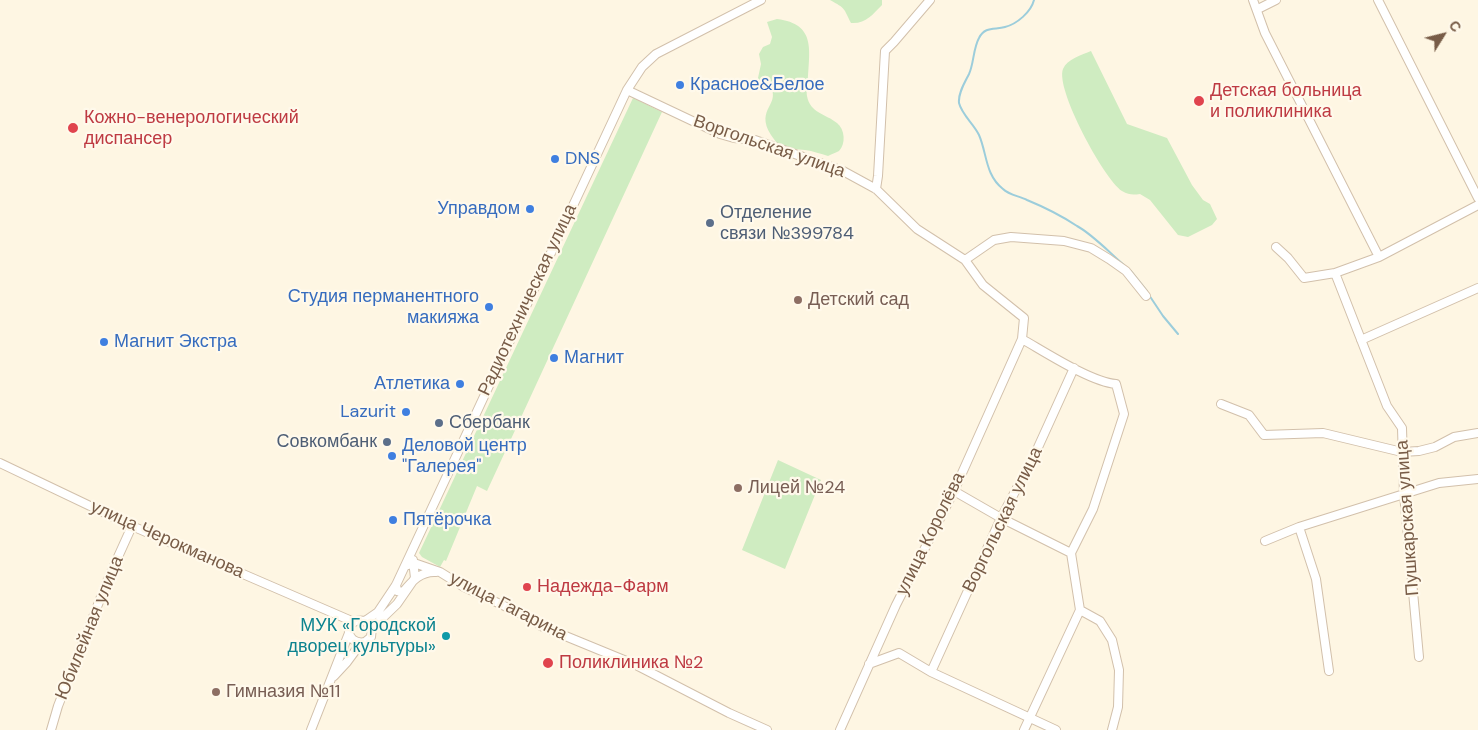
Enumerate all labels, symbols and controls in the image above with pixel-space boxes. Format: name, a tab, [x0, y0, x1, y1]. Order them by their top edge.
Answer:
north arrow	[1418, 10, 1468, 60]
text: С	[1445, 17, 1465, 36]
place label: Красное&Белое	[690, 74, 825, 96]
marker: Красное&Белое	[674, 79, 686, 91]
place label: Детская больница и поликлиника	[1210, 80, 1362, 122]
marker: Детская больница и поликлиника	[1192, 94, 1206, 108]
place label: Кожно-венерологический диспансер	[84, 107, 299, 150]
street label: Воргольская улица	[690, 111, 848, 183]
marker: Кожно-венерологический диспансер	[66, 121, 80, 135]
place label: DNS	[565, 148, 600, 170]
marker: DNS	[549, 153, 561, 165]
place label: Управдом	[437, 198, 520, 220]
street label: Радиотехническая улица	[474, 201, 582, 399]
place label: Отделение связи №399784	[720, 202, 854, 244]
marker: Управдом	[524, 203, 536, 215]
marker: Отделение связи №399784	[704, 217, 716, 229]
place label: Студия перманентного макияжа	[288, 286, 479, 328]
place label: Детский сад	[808, 289, 909, 311]
marker: Детский сад	[792, 294, 804, 306]
marker: Студия перманентного макияжа	[483, 301, 495, 313]
place label: Магнит Экстра	[114, 331, 237, 353]
marker: Магнит Экстра	[98, 336, 110, 348]
place label: Магнит	[564, 347, 624, 369]
marker: Магнит	[548, 352, 560, 364]
place label: Атлетика	[374, 373, 450, 395]
marker: Атлетика	[454, 378, 466, 390]
place label: Lazurit	[340, 401, 396, 423]
marker: Lazurit	[400, 406, 412, 418]
place label: Сбербанк	[449, 412, 530, 434]
marker: Сбербанк	[433, 417, 445, 429]
place label: Совкомбанк	[276, 431, 377, 453]
place label: Деловой центр "Галерея"	[402, 435, 527, 478]
marker: Совкомбанк	[381, 436, 393, 448]
street label: Пушкарская улица	[1392, 439, 1424, 597]
street label: Воргольская улица	[958, 444, 1048, 596]
marker: Деловой центр "Галерея"	[386, 450, 398, 462]
street label: улица Королёва	[892, 469, 970, 599]
place label: Лицей №24	[748, 477, 845, 499]
marker: Лицей №24	[732, 482, 744, 494]
street label: улица Черокманова	[87, 496, 247, 584]
place label: Пятёрочка	[403, 509, 491, 531]
marker: Пятёрочка	[387, 514, 399, 526]
street label: Юбилейная улица	[51, 553, 129, 703]
street label: улица Гагарина	[446, 568, 570, 646]
place label: Надежда-Фарм	[537, 576, 669, 598]
marker: Надежда-Фарм	[521, 581, 533, 593]
place label: МУК «Городской дворец культуры»	[288, 615, 436, 658]
marker: МУК «Городской дворец культуры»	[440, 630, 452, 642]
place label: Поликлиника №2	[559, 652, 703, 674]
marker: Поликлиника №2	[541, 656, 555, 670]
place label: Гимназия №11	[226, 681, 340, 703]
marker: Гимназия №11	[210, 686, 222, 698]

